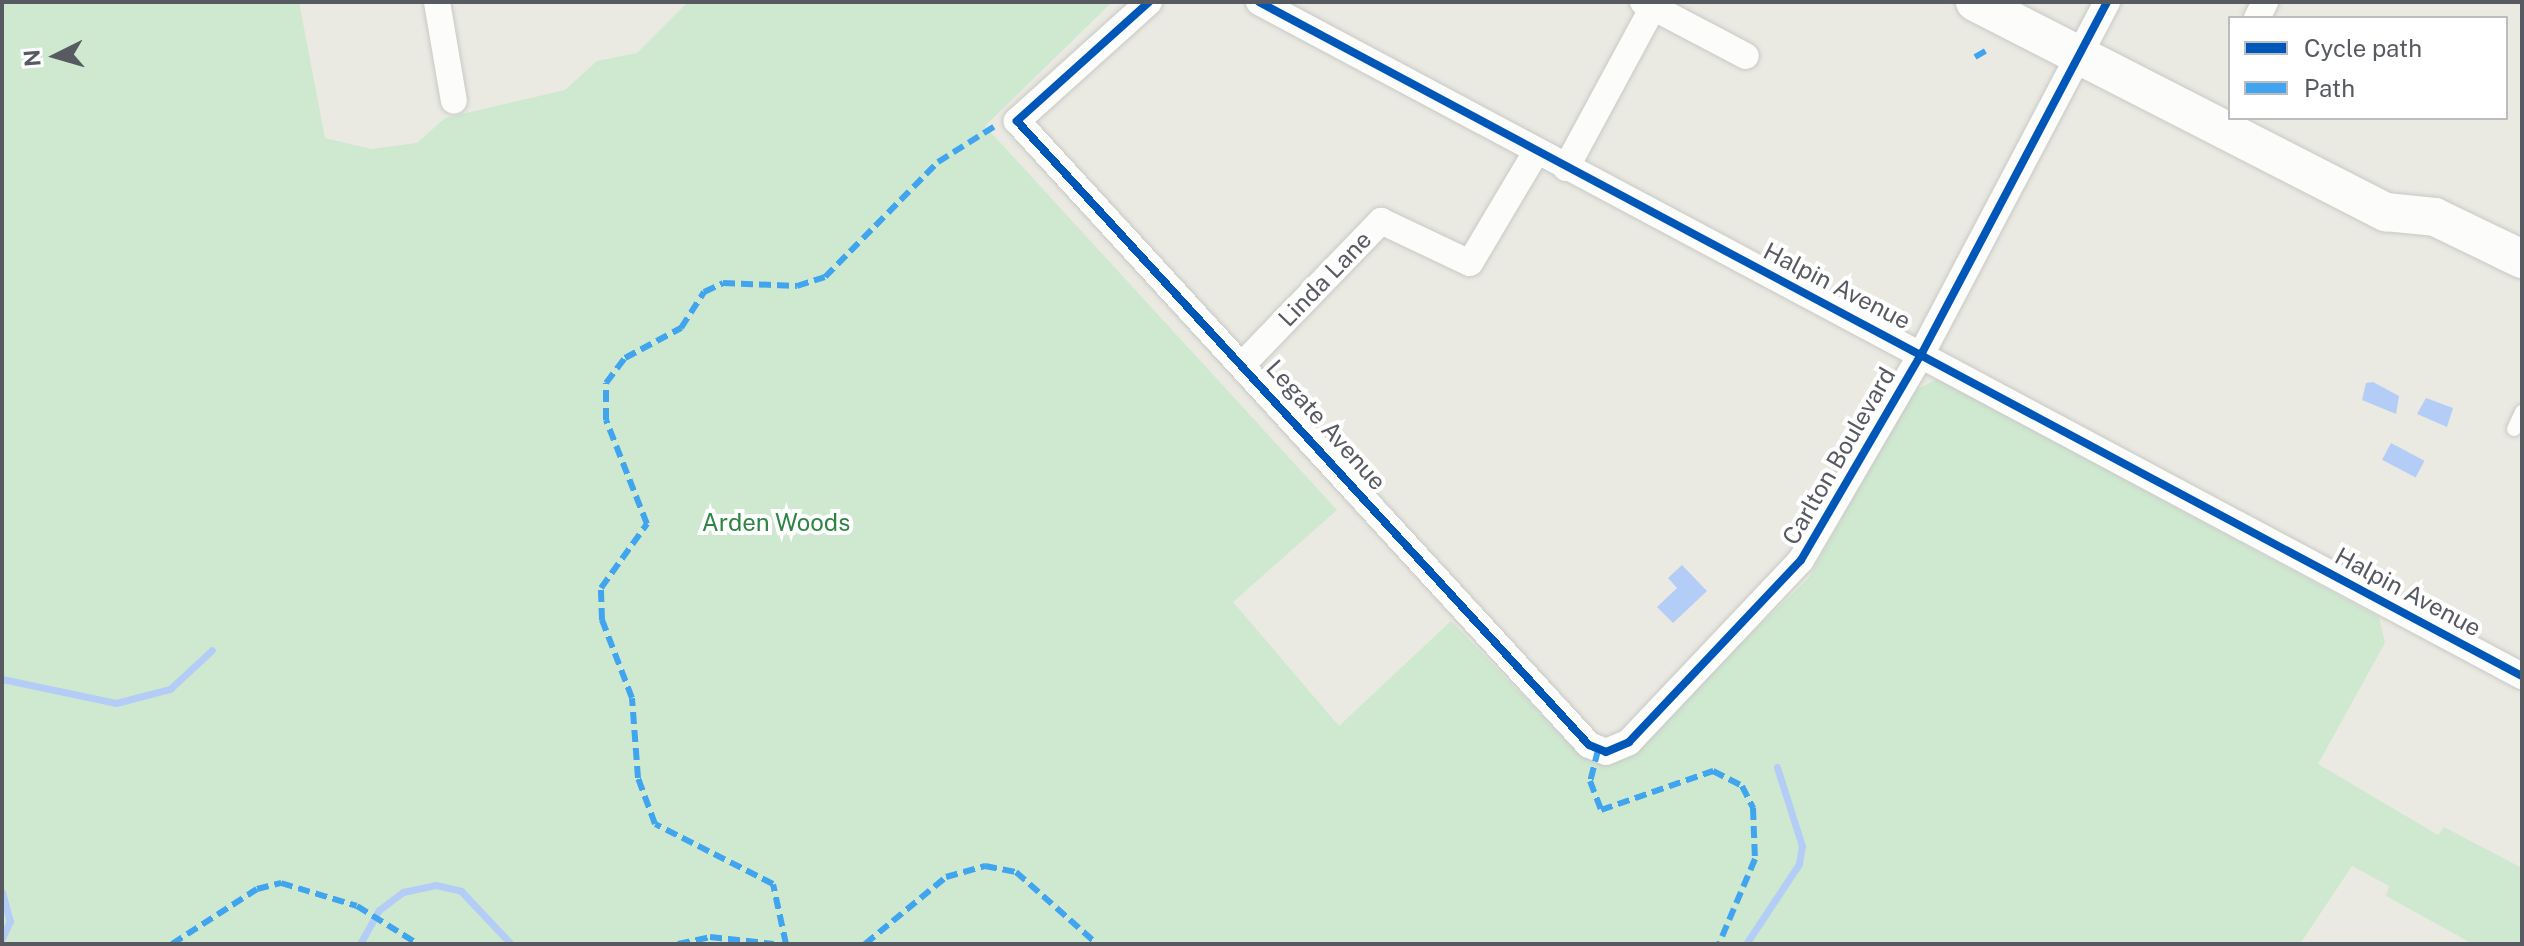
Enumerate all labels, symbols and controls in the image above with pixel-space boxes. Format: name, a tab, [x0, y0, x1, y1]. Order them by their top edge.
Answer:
north arrow	[16, 16, 96, 96]
legend	[2228, 16, 2508, 120]
text: Cycle path	[2304, 34, 2422, 62]
text: N	[18, 48, 46, 68]
text: Path	[2304, 74, 2355, 102]
street label: Linda Lane	[1272, 225, 1378, 333]
street label: Halpin Avenue	[1759, 237, 1915, 335]
street label: Legate Avenue	[1260, 354, 1392, 496]
street label: Carlton Boulevard	[1777, 362, 1901, 550]
park label: Arden Woods	[701, 509, 851, 537]
street label: Halpin Avenue	[2330, 541, 2486, 643]

